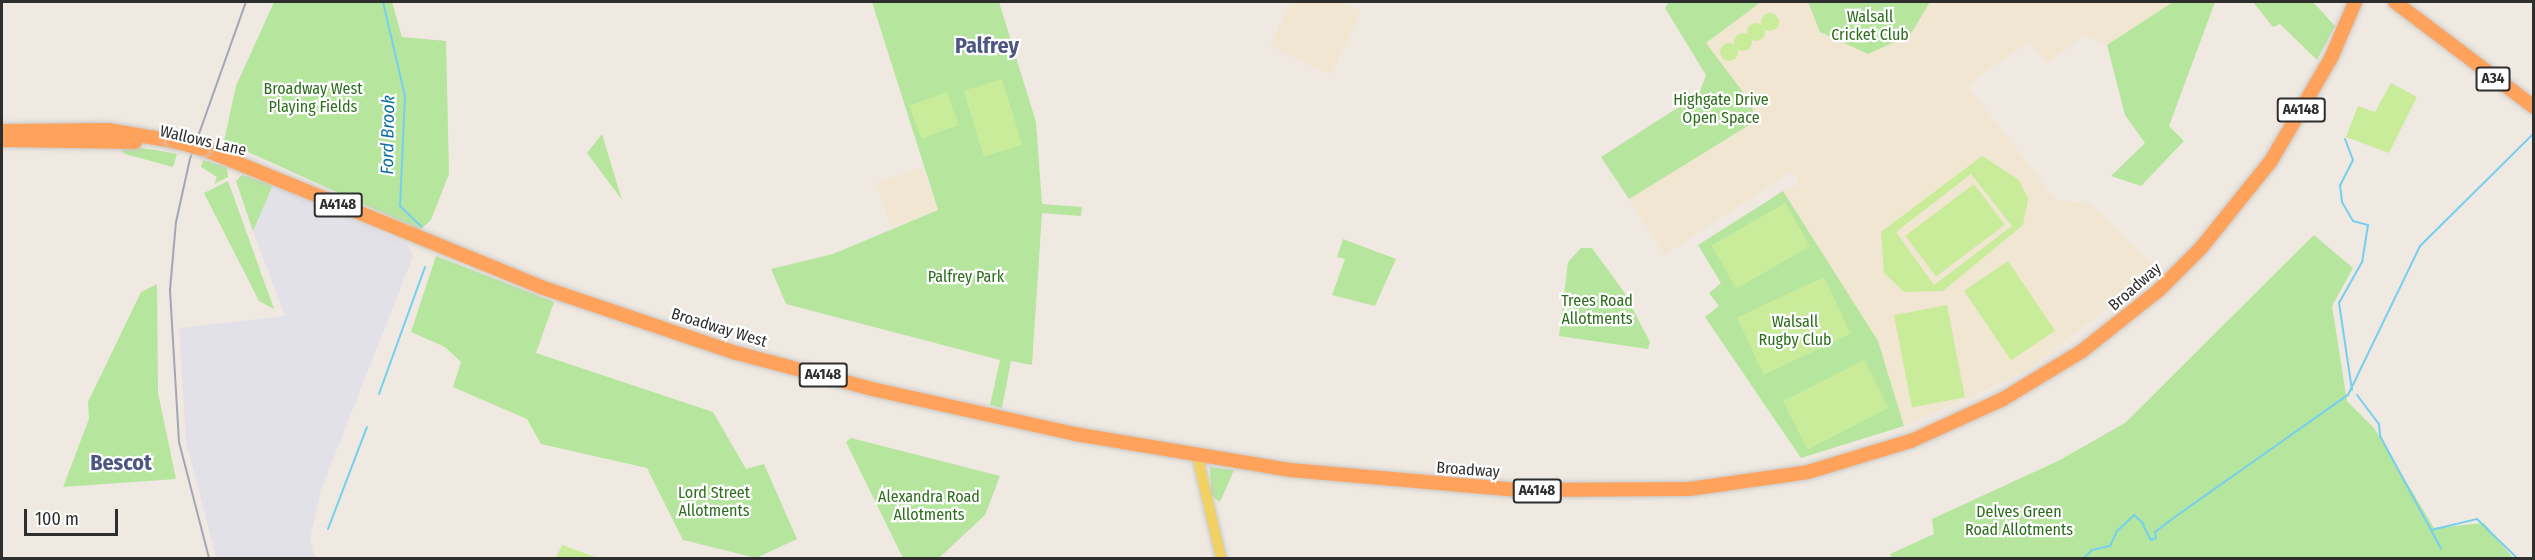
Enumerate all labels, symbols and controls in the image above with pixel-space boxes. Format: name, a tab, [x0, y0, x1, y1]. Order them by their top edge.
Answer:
park label: Walsall Cricket Club	[1831, 7, 1909, 45]
district label: Palfrey	[955, 33, 1019, 59]
road number: A34	[2475, 67, 2511, 91]
park label: Broadway West Playing Fields	[263, 79, 363, 117]
park label: Highgate Drive Open Space	[1673, 90, 1769, 128]
water label: Ford Brook	[377, 95, 399, 175]
road number: A4148	[2276, 98, 2326, 122]
street label: Wallows Lane	[158, 122, 248, 160]
road number: A4148	[312, 193, 364, 217]
street label: Broadway	[2105, 259, 2165, 315]
park label: Palfrey Park	[928, 267, 1004, 287]
park label: Trees Road Allotments	[1561, 291, 1633, 329]
street label: Broadway West	[669, 304, 769, 352]
park label: Walsall Rugby Club	[1758, 312, 1832, 350]
road number: A4148	[798, 363, 848, 387]
district label: Bescot	[90, 450, 152, 476]
street label: Broadway	[1436, 458, 1500, 482]
road number: A4148	[1512, 479, 1562, 503]
park label: Lord Street Allotments	[678, 483, 750, 521]
park label: Alexandra Road Allotments	[878, 487, 980, 525]
scale bar	[27, 497, 122, 535]
park label: Delves Green Road Allotments	[1965, 502, 2073, 540]
text: 100 m	[35, 508, 79, 530]

